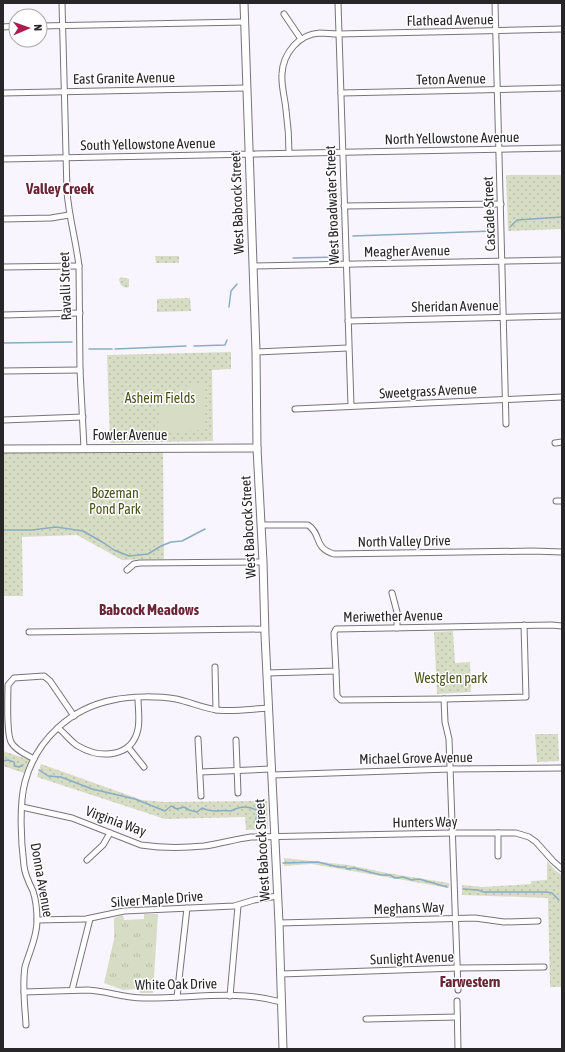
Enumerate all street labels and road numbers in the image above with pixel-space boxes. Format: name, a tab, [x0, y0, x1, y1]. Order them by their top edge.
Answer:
street label: Flathead Avenue	[406, 11, 494, 29]
street label: East Granite Avenue	[73, 69, 175, 87]
street label: Teton Avenue	[416, 70, 486, 88]
street label: North Yellowstone Avenue	[385, 129, 519, 147]
street label: South Yellowstone Avenue	[80, 135, 216, 153]
street label: West Broadwater Street	[322, 145, 342, 265]
street label: West Babcock Street	[227, 152, 247, 254]
street label: Cascade Street	[480, 176, 498, 252]
street label: Meagher Avenue	[364, 242, 450, 260]
street label: Ravalli Street	[56, 251, 74, 321]
street label: Sheridan Avenue	[411, 297, 499, 315]
street label: Sweetgrass Avenue	[379, 380, 477, 402]
street label: Fowler Avenue	[93, 427, 167, 443]
street label: West Babcock Street	[237, 475, 259, 579]
street label: North Valley Drive	[357, 532, 451, 550]
street label: Meriwether Avenue	[343, 607, 443, 625]
street label: Michael Grove Avenue	[359, 749, 473, 767]
street label: West Babcock Street	[251, 798, 273, 902]
street label: Virginia Way	[83, 803, 149, 839]
street label: Hunters Way	[392, 813, 458, 831]
street label: Donna Avenue	[28, 842, 56, 918]
street label: Silver Maple Drive	[110, 888, 204, 910]
street label: Meghans Way	[373, 899, 445, 917]
street label: Sunlight Avenue	[370, 949, 454, 967]
street label: White Oak Drive	[135, 975, 217, 993]

